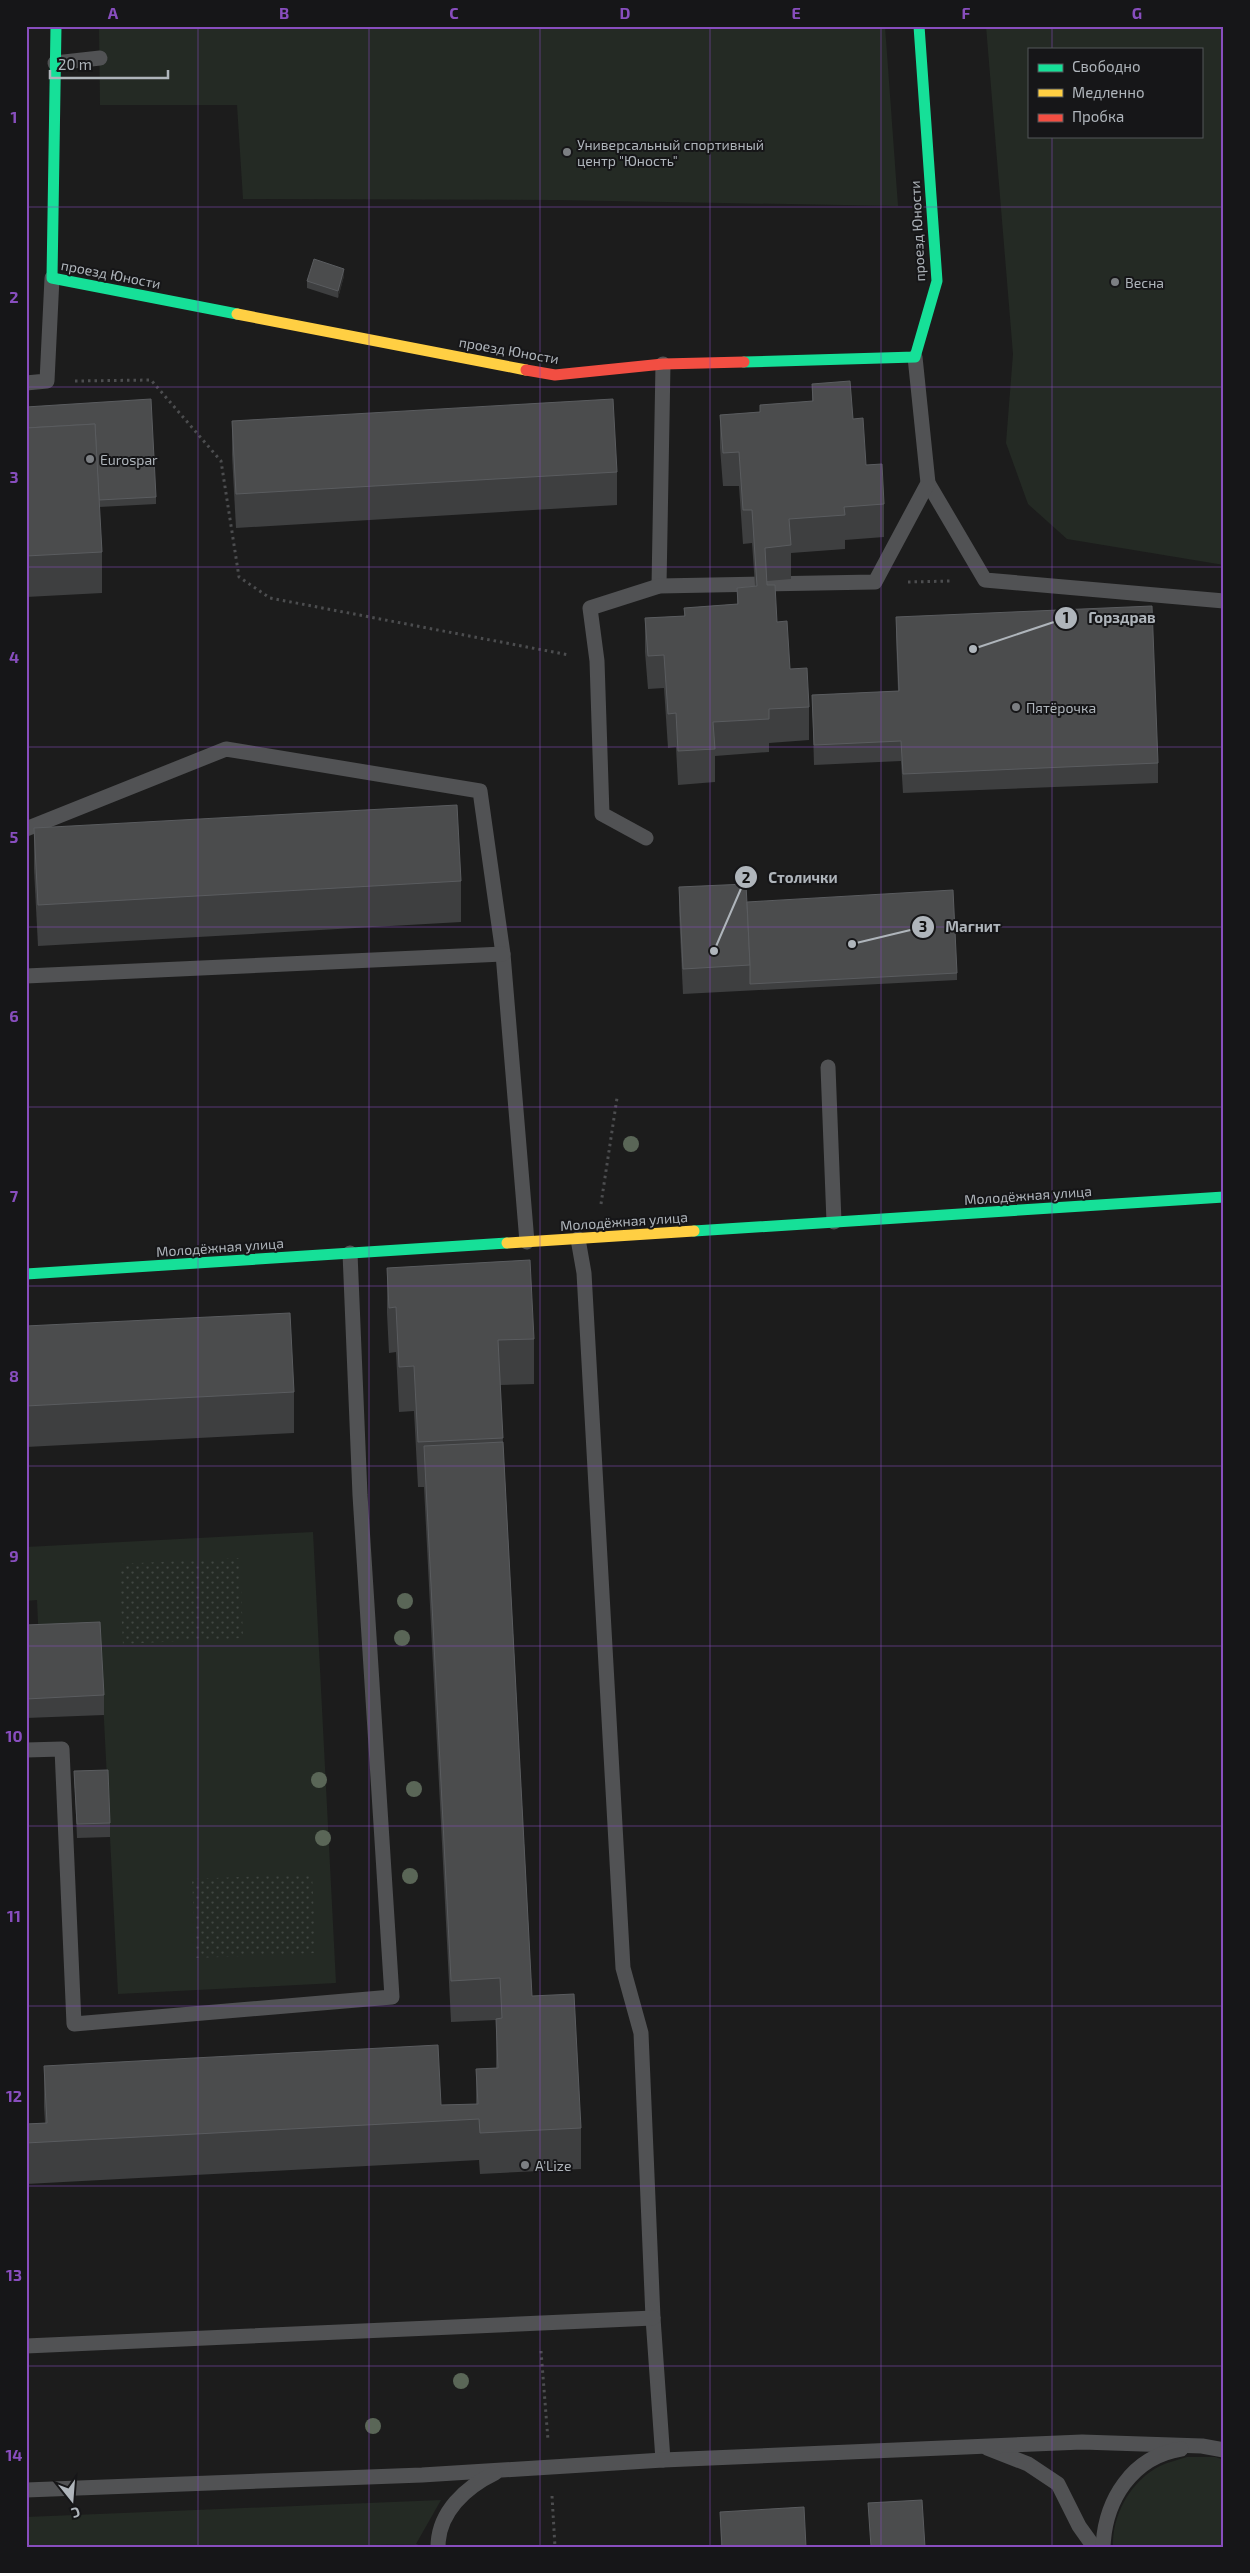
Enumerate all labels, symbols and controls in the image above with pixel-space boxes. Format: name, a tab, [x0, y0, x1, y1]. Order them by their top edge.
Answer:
text: A	[108, 3, 119, 22]
text: B	[279, 3, 289, 22]
text: C	[449, 3, 459, 22]
text: D	[620, 3, 631, 22]
text: E	[791, 3, 801, 22]
text: F	[962, 3, 971, 22]
text: G	[1132, 3, 1142, 22]
scale bar	[50, 48, 168, 80]
legend	[1028, 48, 1202, 138]
text: 20 m	[58, 55, 92, 73]
text: Свободно	[1072, 57, 1141, 75]
text: Медленно	[1072, 83, 1145, 101]
text: 1	[11, 107, 17, 126]
text: Пробка	[1072, 107, 1124, 125]
place label: Универсальный спортивный центр "Юность"	[577, 136, 764, 169]
marker: Универсальный спортивный центр "Юность"	[561, 146, 573, 158]
street label: проезд Юности	[906, 180, 928, 282]
street label: проезд Юности	[60, 256, 162, 292]
place label: Весна	[1125, 274, 1164, 291]
marker: Весна	[1109, 276, 1121, 288]
text: 2	[9, 287, 19, 306]
street label: проезд Юности	[458, 333, 560, 367]
place label: Eurospar	[100, 451, 158, 468]
marker: Eurospar	[84, 453, 96, 465]
text: 3	[9, 467, 19, 486]
callout: Горздрав	[1054, 603, 1166, 633]
text: 1	[1063, 608, 1069, 626]
text: Горздрав	[1088, 608, 1156, 626]
text: 4	[9, 647, 19, 666]
place label: Пятёрочка	[1026, 699, 1096, 716]
marker: Пятёрочка	[1010, 701, 1022, 713]
text: 5	[10, 827, 19, 846]
callout: Столички	[734, 862, 848, 892]
text: 2	[742, 868, 751, 886]
text: Столички	[768, 868, 838, 886]
callout: Магнит	[911, 912, 1011, 942]
text: 3	[919, 917, 927, 935]
text: Магнит	[945, 917, 1001, 935]
text: 6	[9, 1006, 19, 1025]
street label: Молодёжная улица	[963, 1182, 1093, 1208]
text: 7	[10, 1186, 19, 1205]
street label: Молодёжная улица	[559, 1208, 689, 1234]
street label: Молодёжная улица	[155, 1234, 285, 1260]
text: 8	[9, 1366, 19, 1385]
text: 9	[9, 1546, 19, 1565]
text: 10	[5, 1726, 23, 1745]
text: 11	[7, 1906, 21, 1925]
text: 12	[6, 2086, 22, 2105]
place label: A'Lize	[535, 2157, 571, 2174]
marker: A'Lize	[519, 2159, 531, 2171]
text: 13	[6, 2265, 22, 2284]
text: 14	[5, 2445, 23, 2464]
north arrow	[48, 2476, 98, 2526]
text: С	[70, 2504, 82, 2522]

